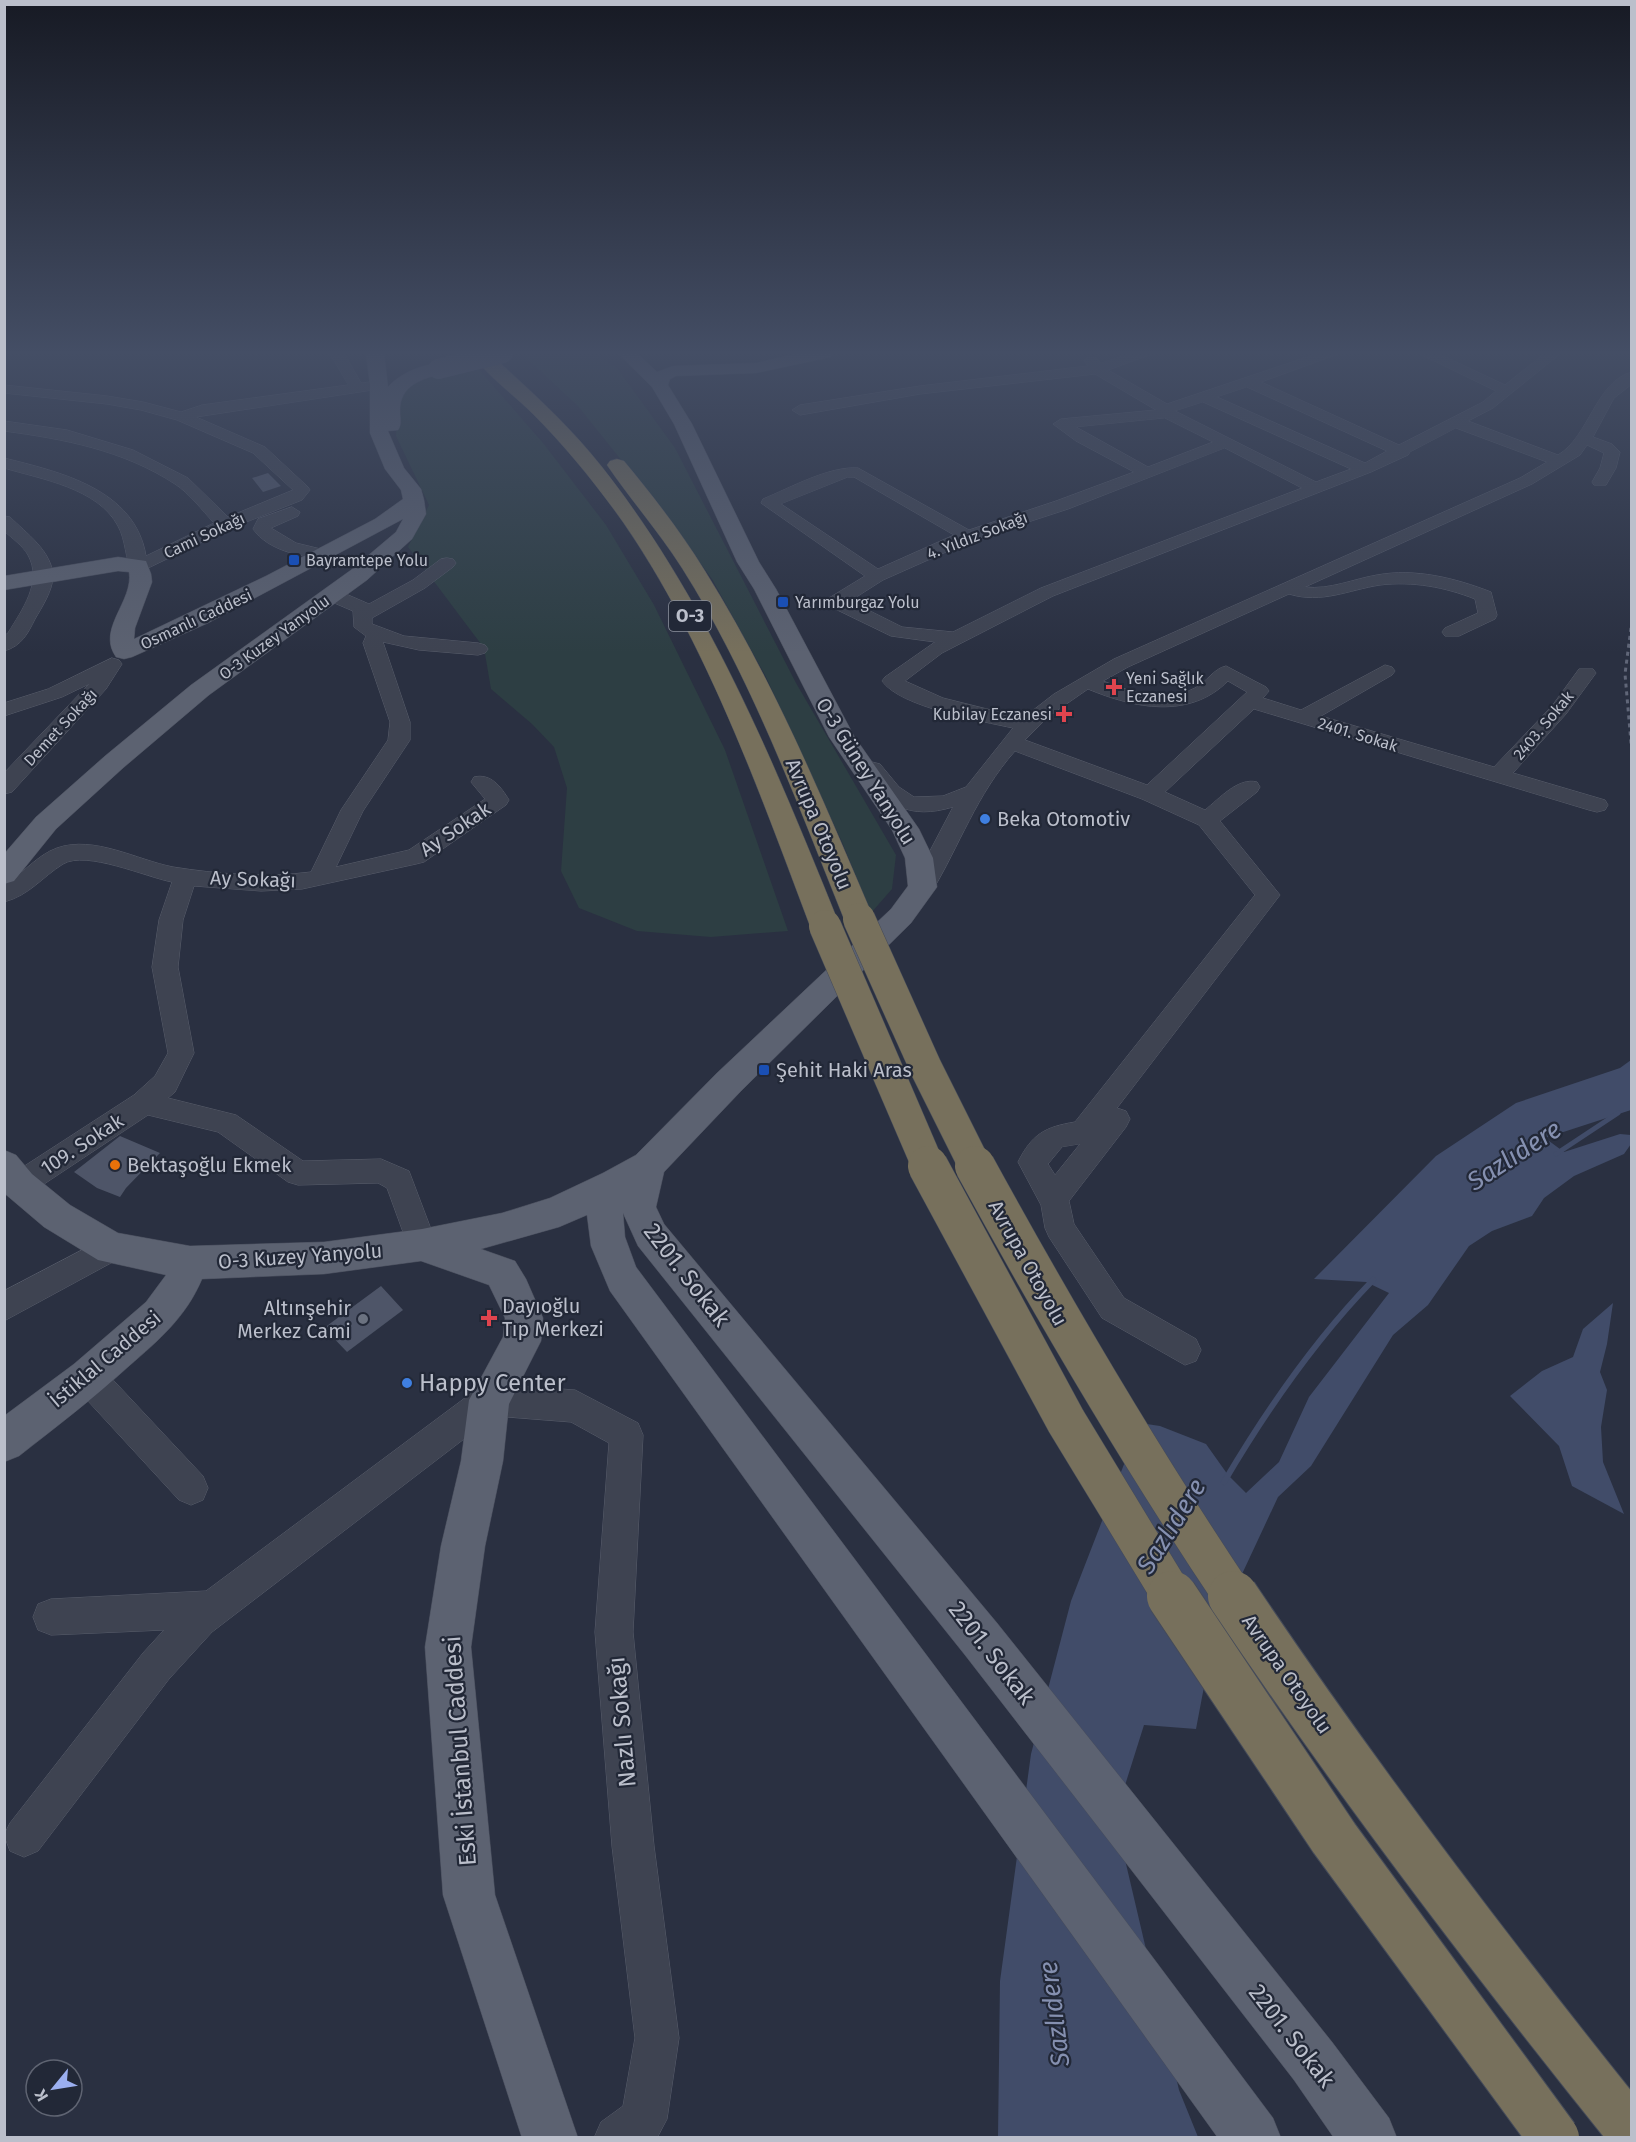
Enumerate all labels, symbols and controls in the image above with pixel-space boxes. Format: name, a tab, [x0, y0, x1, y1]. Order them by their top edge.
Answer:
street label: Cami Sokağı	[161, 508, 248, 563]
street label: 4. Yıldız Sokağı	[924, 508, 1030, 563]
place label: Bayramtepe Yolu	[306, 551, 428, 570]
marker: Bayramtepe Yolu	[287, 553, 301, 567]
street label: Osmanlı Caddesi	[137, 585, 255, 654]
street label: O-3 Kuzey Yanyolu	[215, 591, 333, 684]
place label: Yarımburgaz Yolu	[795, 593, 920, 612]
marker: Yarımburgaz Yolu	[776, 595, 790, 609]
road number: O-3	[669, 601, 711, 631]
place label: Yeni Sağlık Eczanesi	[1126, 669, 1204, 706]
marker: Yeni Sağlık Eczanesi	[1107, 680, 1121, 694]
street label: Demet Sokağı	[20, 685, 101, 770]
street label: 2403. Sokak	[1509, 687, 1578, 764]
street label: O-3 Güney Yanyolu	[811, 693, 921, 849]
place label: Kubilay Eczanesi	[933, 705, 1052, 724]
marker: Kubilay Eczanesi	[1057, 707, 1071, 721]
street label: 2401. Sokak	[1316, 713, 1401, 756]
street label: Avrupa Otoyolu	[781, 755, 857, 893]
street label: Ay Sokak	[415, 796, 496, 861]
place label: Beka Otomotiv	[997, 807, 1130, 831]
marker: Beka Otomotiv	[978, 812, 992, 826]
street label: Ay Sokağı	[210, 866, 296, 892]
place label: Şehit Haki Aras	[776, 1058, 912, 1083]
marker: Şehit Haki Aras	[757, 1063, 771, 1077]
street label: 109. Sokak	[36, 1108, 129, 1180]
water label: Sazlıdere	[1461, 1114, 1567, 1198]
place label: Bektaşoğlu Ekmek	[127, 1153, 292, 1178]
marker: Bektaşoğlu Ekmek	[108, 1158, 122, 1172]
street label: Avrupa Otoyolu	[984, 1196, 1072, 1330]
street label: 2201. Sokak	[638, 1218, 736, 1333]
street label: O-3 Kuzey Yanyolu	[217, 1238, 383, 1274]
place label: Dayıoğlu Tıp Merkezi	[502, 1294, 604, 1341]
place label: Altınşehir Merkez Cami	[237, 1296, 351, 1343]
street label: İstiklal Caddesi	[45, 1306, 165, 1412]
marker: Dayıoğlu Tıp Merkezi	[480, 1309, 498, 1327]
marker: Altınşehir Merkez Cami	[356, 1312, 370, 1326]
place label: Happy Center	[419, 1369, 566, 1397]
marker: Happy Center	[400, 1376, 414, 1390]
water label: Sazlıdere	[1130, 1473, 1213, 1580]
street label: 2201. Sokak	[943, 1596, 1041, 1711]
street label: Avrupa Otoyolu	[1237, 1610, 1337, 1738]
street label: Eski İstanbul Caddesi	[438, 1635, 482, 1867]
street label: Nazlı Sokağı	[602, 1655, 642, 1789]
water label: Sazlıdere	[1033, 1959, 1076, 2069]
street label: 2201. Sokak	[1243, 1979, 1341, 2094]
north arrow	[24, 2058, 84, 2118]
text: K	[30, 2085, 52, 2104]

